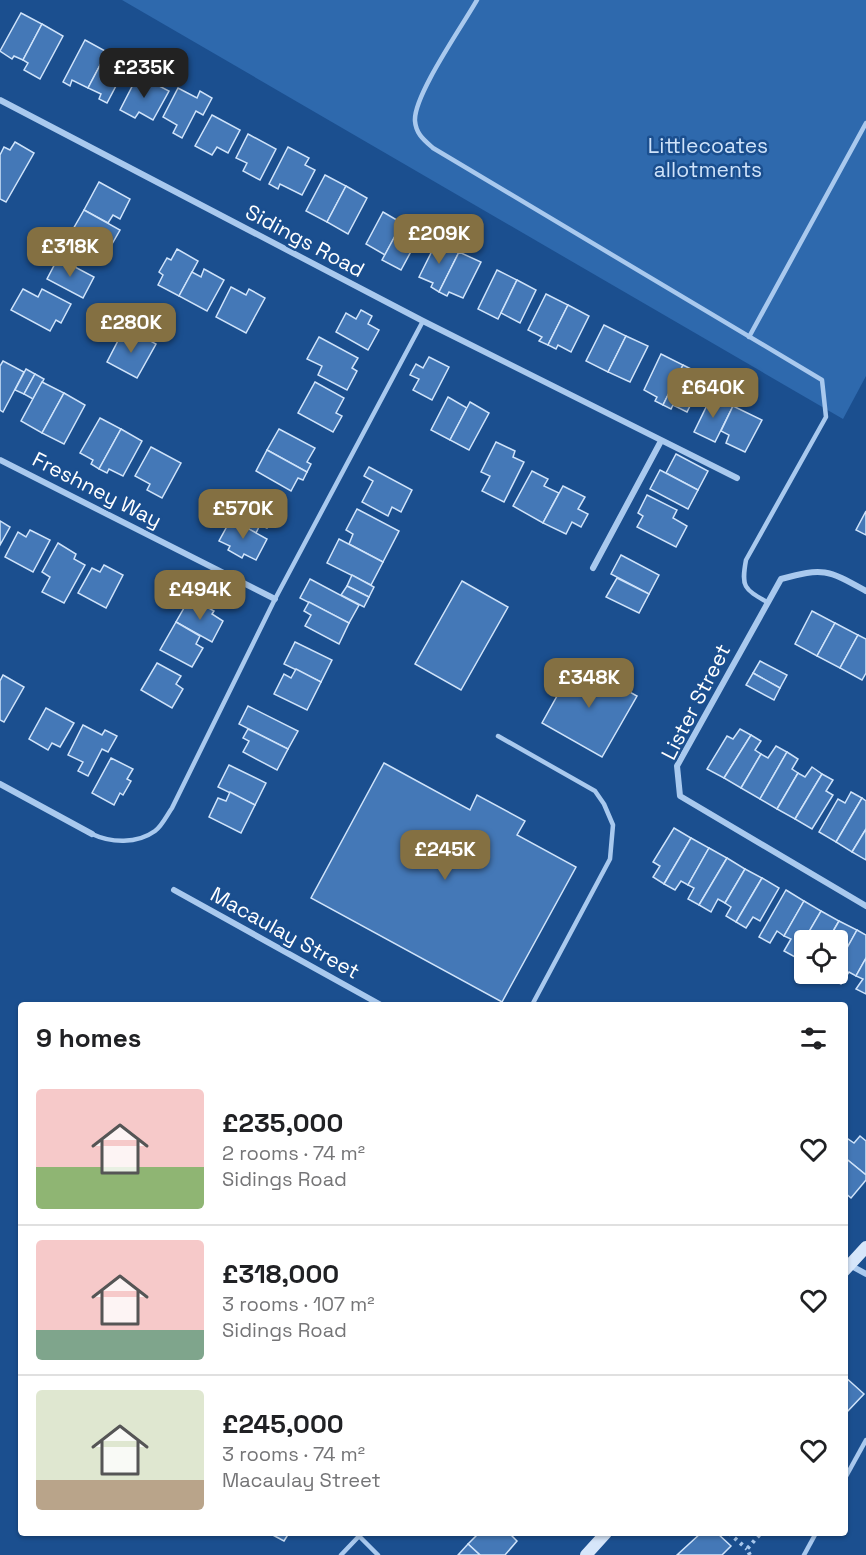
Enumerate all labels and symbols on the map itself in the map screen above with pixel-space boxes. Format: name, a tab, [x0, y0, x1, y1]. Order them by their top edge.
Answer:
pin: £235K	[102, 48, 186, 99]
park label: Littlecoates allotments	[648, 132, 768, 183]
street label: Sidings Road	[241, 198, 369, 283]
pin: £209K	[397, 214, 481, 265]
pin: £318K	[28, 227, 112, 278]
pin: £280K	[89, 303, 173, 354]
pin: £640K	[671, 368, 755, 419]
street label: Freshney Way	[28, 445, 166, 534]
pin: £570K	[201, 489, 285, 540]
pin: £494K	[158, 570, 242, 621]
street label: Lister Street	[655, 639, 736, 764]
pin: £348K	[547, 658, 631, 709]
pin: £245K	[403, 830, 487, 881]
street label: Macaulay Street	[206, 880, 365, 985]

